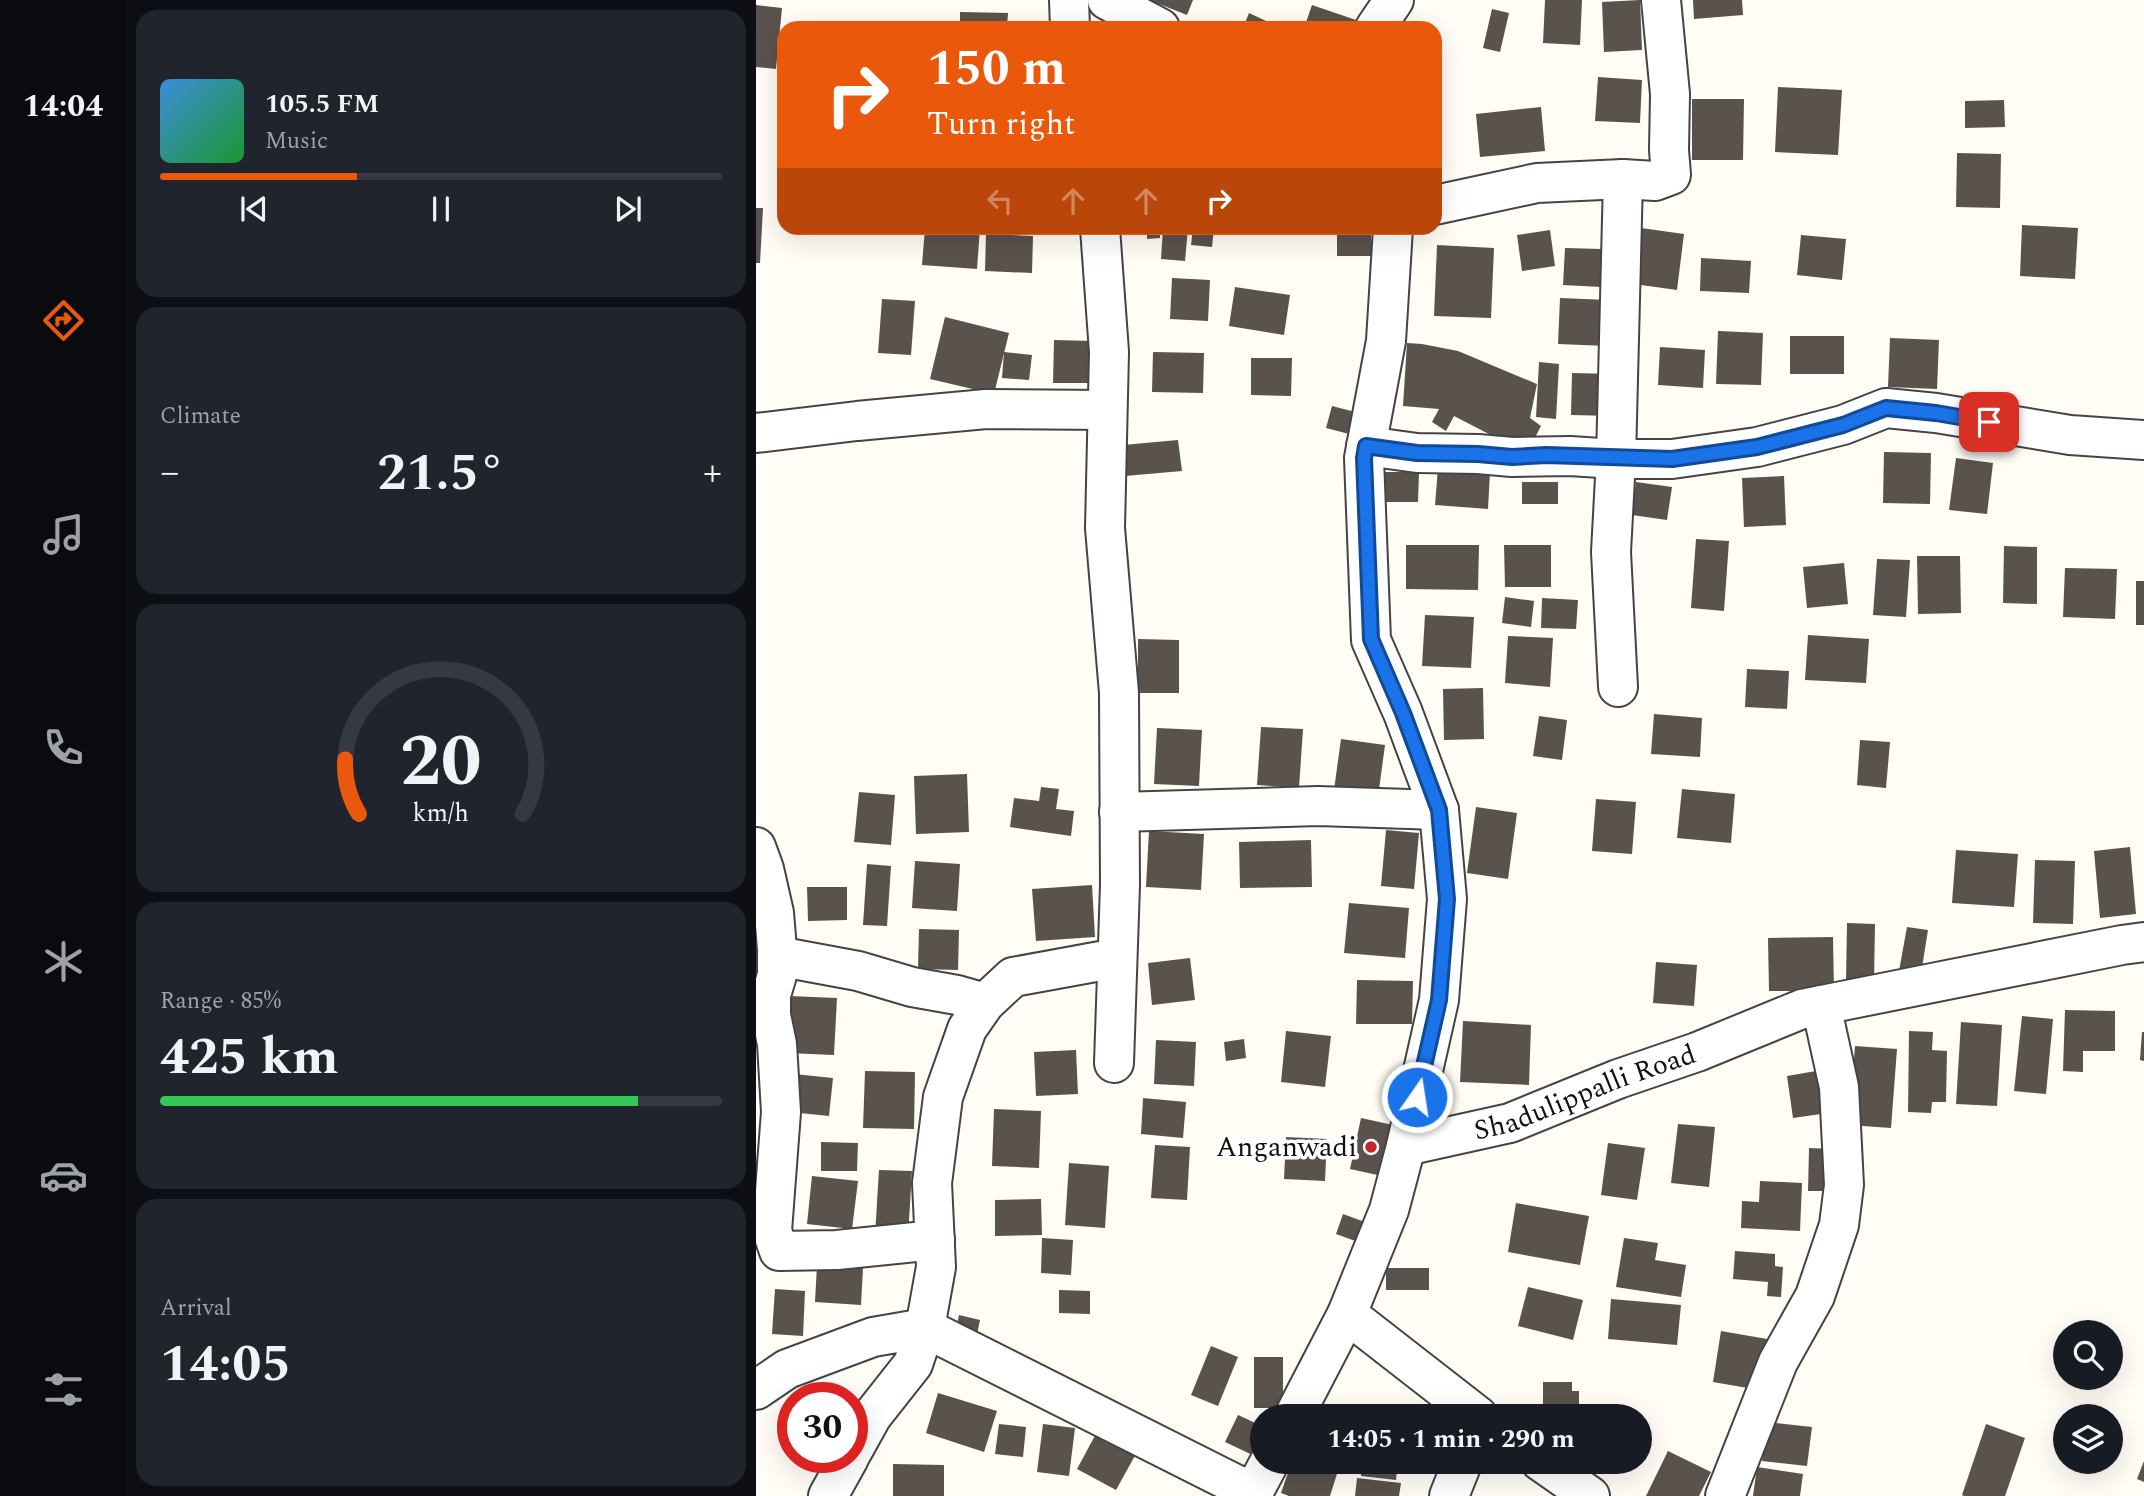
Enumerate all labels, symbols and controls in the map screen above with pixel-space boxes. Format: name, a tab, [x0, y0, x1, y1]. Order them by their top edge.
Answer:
text: 150 m	[927, 32, 1066, 107]
icon: right	[812, 49, 903, 140]
text: 14:04	[23, 82, 103, 131]
text: 105.5 FM	[265, 84, 379, 124]
text: Turn right	[927, 100, 1075, 149]
text: Music	[265, 124, 328, 159]
icon: left	[981, 182, 1019, 220]
icon: ahead	[1054, 182, 1092, 220]
icon: ahead	[1127, 182, 1165, 220]
icon: right	[1200, 182, 1238, 220]
icon: previous	[235, 190, 273, 228]
icon: pause	[422, 190, 460, 228]
icon: next	[609, 190, 647, 228]
icon: directions	[39, 296, 88, 345]
pin	[1959, 392, 2019, 452]
text: Climate	[160, 399, 241, 434]
icon: arrive	[1970, 403, 2008, 441]
text: 21.5°	[377, 434, 505, 513]
text: −	[160, 444, 179, 502]
text: +	[703, 444, 722, 502]
icon: music	[39, 510, 88, 559]
text: 20	[400, 707, 482, 818]
icon: phone	[39, 723, 88, 772]
text: km/h	[413, 795, 469, 833]
icon: climate	[39, 937, 88, 986]
text: Range · 85%	[160, 984, 281, 1019]
text: 425 km	[160, 1018, 339, 1097]
street label: Shadulippalli Road	[1470, 1032, 1702, 1152]
position arrow	[1380, 1060, 1454, 1134]
place label: Anganwadi	[1216, 1126, 1357, 1169]
marker: Anganwadi	[1363, 1139, 1379, 1155]
icon: car	[39, 1151, 88, 1200]
text: Arrival	[160, 1291, 232, 1326]
map controls	[2053, 1320, 2123, 1474]
button: search	[2053, 1320, 2123, 1390]
text: 14:05	[160, 1325, 291, 1404]
icon: filters	[39, 1365, 88, 1414]
speed limit sign: 30	[777, 1382, 868, 1473]
button: layers	[2053, 1404, 2123, 1474]
text: 14:05 · 1 min · 290 m	[1327, 1419, 1575, 1459]

